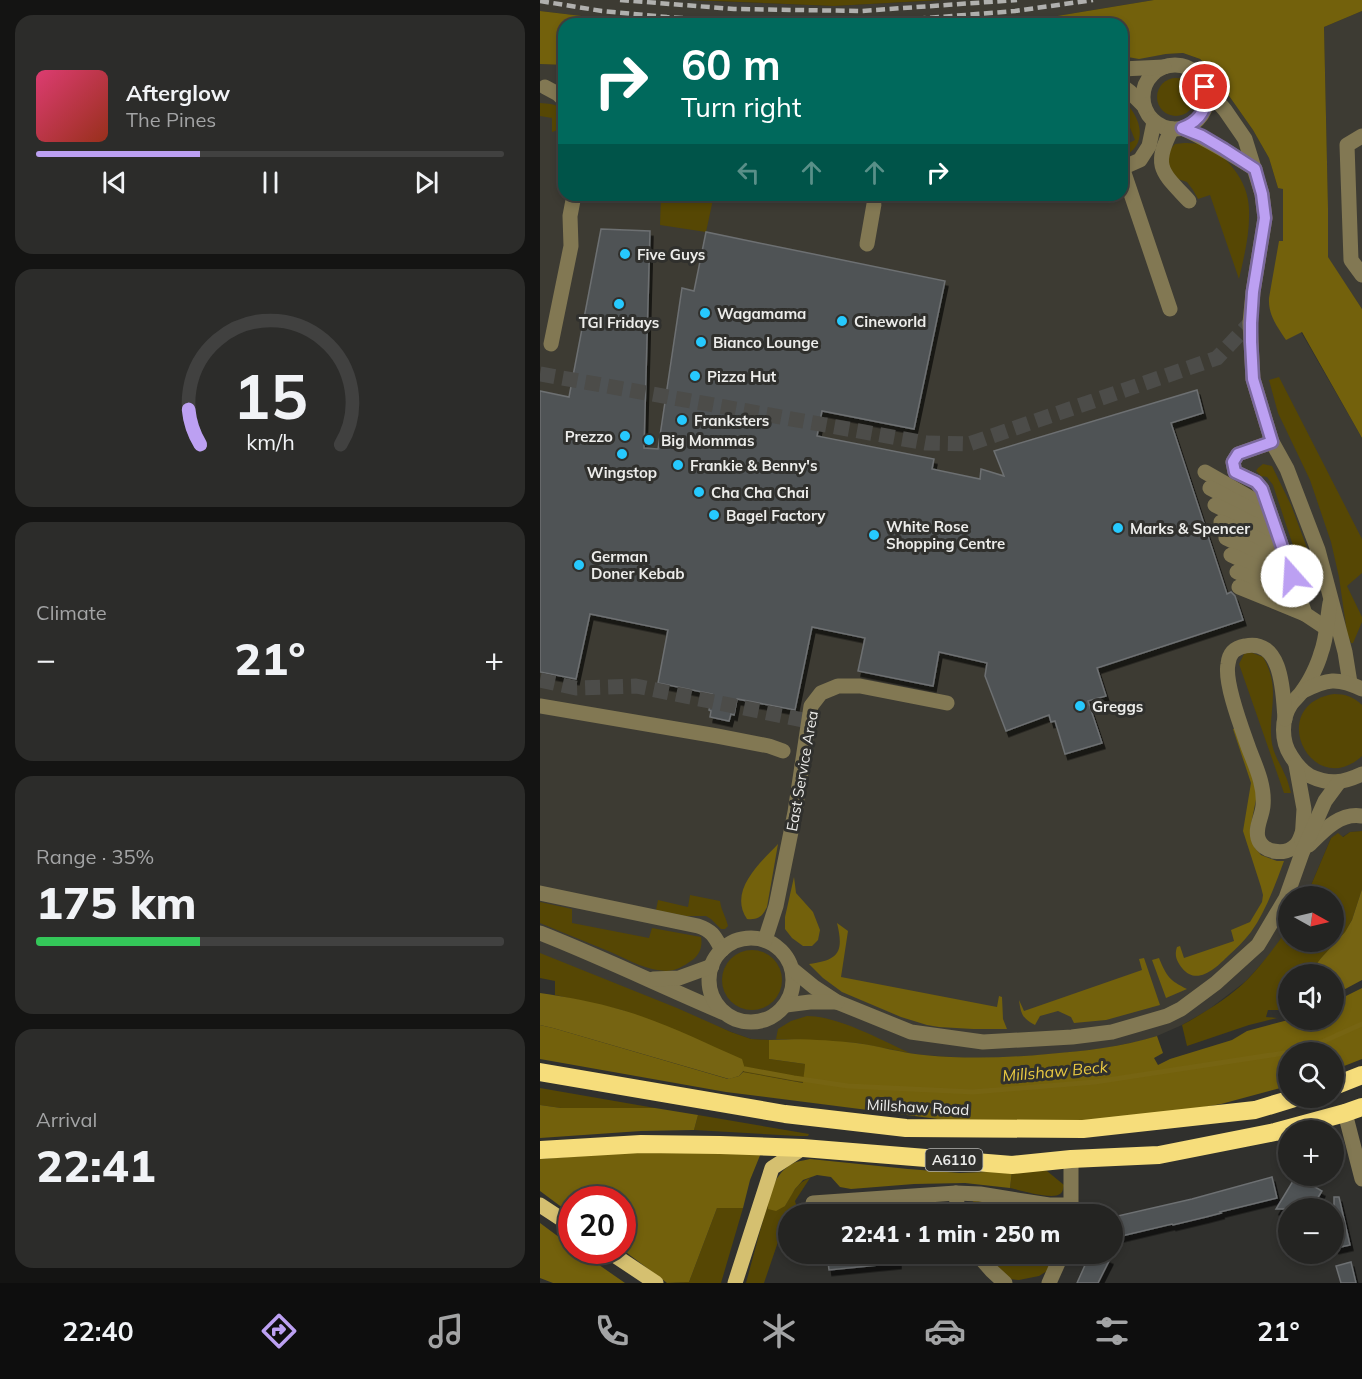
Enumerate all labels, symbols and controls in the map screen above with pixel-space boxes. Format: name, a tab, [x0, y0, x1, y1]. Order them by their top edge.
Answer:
text: 60 m	[681, 38, 781, 91]
icon: right	[582, 42, 660, 120]
pin	[1179, 61, 1230, 112]
icon: arrive	[1188, 70, 1221, 103]
text: Afterglow	[126, 79, 230, 107]
text: Turn right	[681, 90, 801, 124]
text: The Pines	[126, 107, 216, 132]
icon: left	[732, 156, 765, 189]
icon: ahead	[795, 156, 828, 189]
icon: ahead	[858, 156, 891, 189]
icon: right	[921, 156, 954, 189]
icon: previous	[98, 166, 131, 199]
icon: pause	[254, 166, 287, 199]
icon: next	[410, 166, 443, 199]
place label: Five Guys	[637, 245, 705, 264]
marker: Five Guys	[618, 247, 632, 261]
marker: TGI Fridays	[612, 297, 626, 311]
place label: Wagamama	[717, 304, 806, 323]
marker: Wagamama	[698, 306, 712, 320]
place label: Cineworld	[854, 312, 926, 331]
place label: TGI Fridays	[579, 313, 659, 332]
marker: Cineworld	[835, 314, 849, 328]
place label: Bianco Lounge	[713, 333, 819, 352]
marker: Bianco Lounge	[694, 335, 708, 349]
text: 15	[233, 356, 307, 435]
place label: Pizza Hut	[707, 367, 777, 386]
marker: Pizza Hut	[688, 369, 702, 383]
place label: Franksters	[694, 411, 769, 430]
marker: Franksters	[675, 413, 689, 427]
place label: Prezzo	[565, 427, 613, 446]
text: km/h	[246, 428, 294, 455]
marker: Prezzo	[618, 429, 632, 443]
place label: Big Mommas	[661, 431, 754, 450]
marker: Big Mommas	[642, 433, 656, 447]
marker: Wingstop	[615, 447, 629, 461]
place label: Frankie & Benny's	[690, 456, 817, 475]
marker: Frankie & Benny's	[671, 458, 685, 472]
place label: Wingstop	[587, 463, 657, 482]
place label: Cha Cha Chai	[711, 483, 809, 502]
marker: Cha Cha Chai	[692, 485, 706, 499]
place label: Bagel Factory	[726, 506, 826, 525]
marker: Bagel Factory	[707, 508, 721, 522]
place label: White Rose Shopping Centre	[886, 517, 1005, 553]
place label: Marks & Spencer	[1130, 519, 1250, 538]
marker: Marks & Spencer	[1111, 521, 1125, 535]
marker: White Rose Shopping Centre	[867, 528, 881, 542]
position arrow	[1260, 544, 1324, 608]
place label: German Doner Kebab	[591, 547, 685, 583]
marker: German Doner Kebab	[572, 558, 586, 572]
text: Climate	[36, 600, 107, 625]
text: 21°	[234, 630, 306, 686]
text: −	[36, 638, 56, 679]
text: +	[484, 638, 504, 679]
place label: Greggs	[1092, 697, 1143, 716]
marker: Greggs	[1073, 699, 1087, 713]
street label: East Service Area	[782, 709, 822, 833]
text: Range · 35%	[36, 844, 154, 869]
text: 175 km	[36, 874, 197, 930]
north arrow	[1278, 886, 1344, 952]
map controls	[1278, 886, 1344, 1264]
button: sound	[1278, 964, 1344, 1030]
button: search	[1278, 1042, 1344, 1108]
water label: Millshaw Beck	[1001, 1056, 1109, 1086]
street label: Millshaw Road	[866, 1095, 970, 1119]
text: Arrival	[36, 1107, 97, 1132]
button: +	[1278, 1120, 1344, 1186]
text: 22:41	[36, 1137, 156, 1193]
road number: A6110	[926, 1149, 982, 1171]
speed limit sign: 20	[558, 1186, 636, 1264]
button: −	[1278, 1198, 1344, 1264]
text: 22:41 · 1 min · 250 m	[841, 1220, 1060, 1248]
icon: directions	[258, 1310, 300, 1352]
icon: music	[425, 1310, 467, 1352]
icon: phone	[591, 1310, 633, 1352]
icon: climate	[758, 1310, 800, 1352]
icon: car	[924, 1310, 966, 1352]
icon: filters	[1091, 1310, 1133, 1352]
text: 22:40	[62, 1314, 134, 1348]
text: 21°	[1257, 1314, 1300, 1348]

